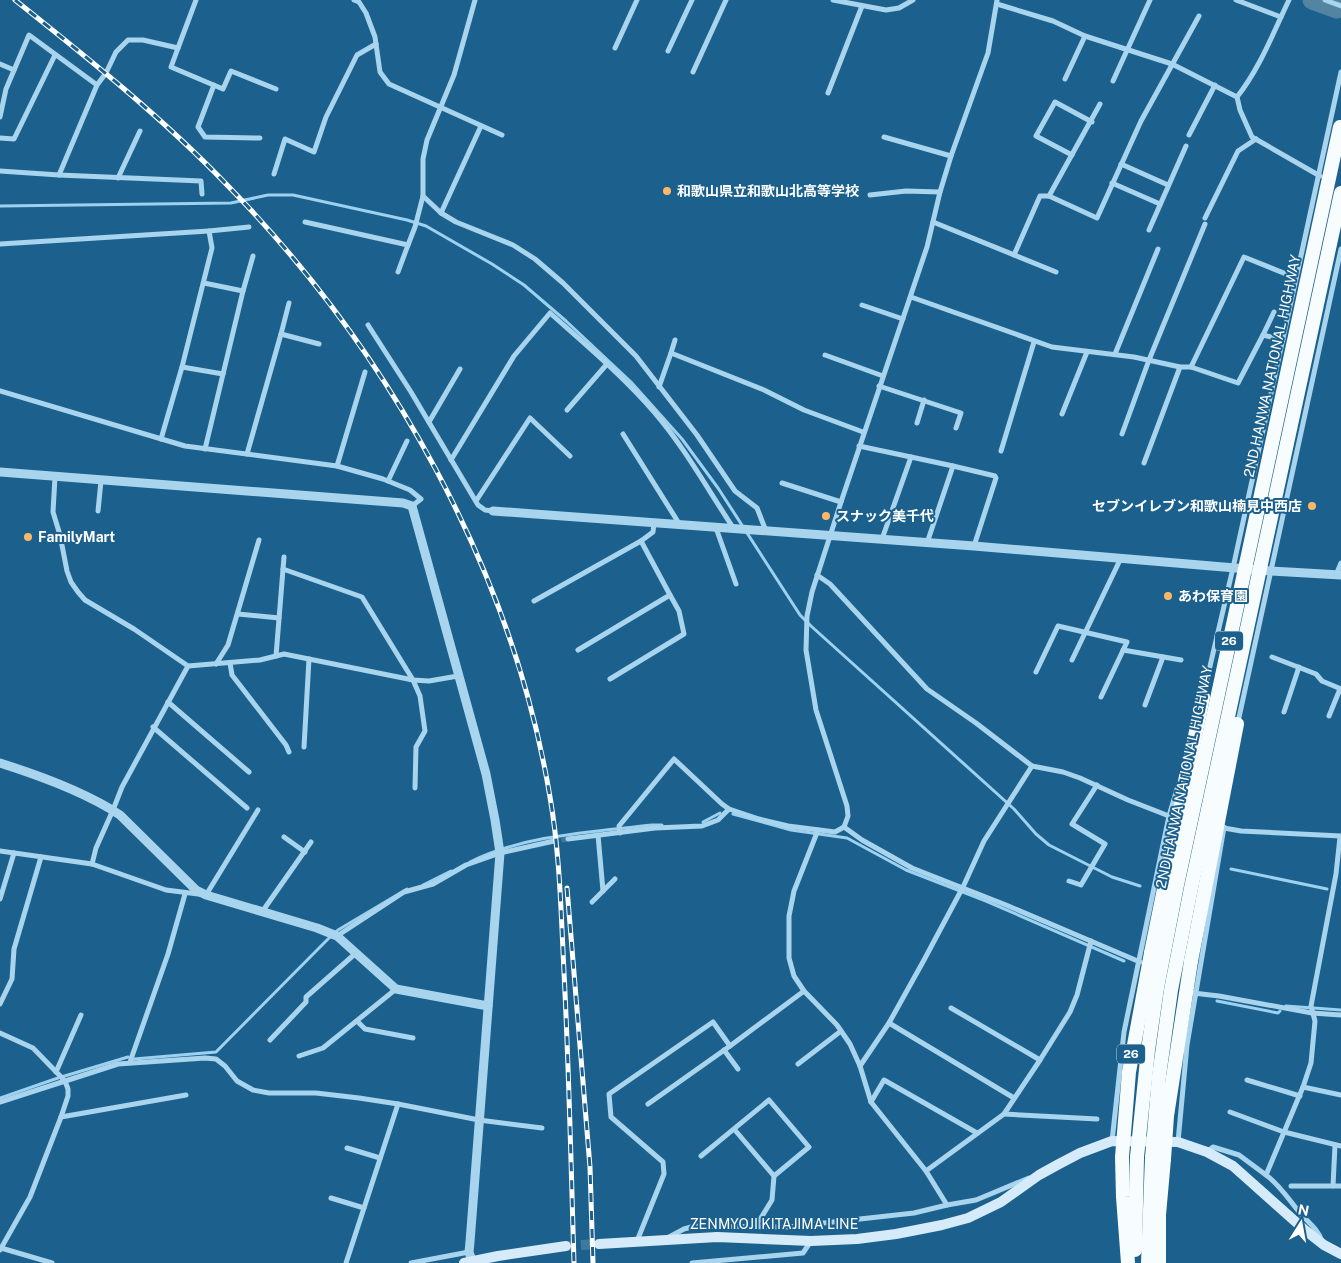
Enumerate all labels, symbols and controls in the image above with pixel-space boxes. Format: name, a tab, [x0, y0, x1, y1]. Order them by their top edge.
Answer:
place label: 和歌山県立和歌山北高等学校	[677, 183, 859, 199]
marker: 和歌山県立和歌山北高等学校	[661, 185, 673, 197]
street label: 2ND HANWA NATIONAL HIGHWAY	[1241, 253, 1304, 479]
place label: セブンイレブン和歌山楠見中西店	[1092, 498, 1302, 514]
marker: セブンイレブン和歌山楠見中西店	[1306, 500, 1318, 512]
place label: スナック美千代	[836, 508, 934, 524]
marker: スナック美千代	[820, 510, 832, 522]
place label: FamilyMart	[38, 529, 115, 545]
marker: FamilyMart	[22, 531, 34, 543]
place label: あわ保育園	[1178, 588, 1248, 604]
marker: あわ保育園	[1162, 590, 1174, 602]
road number: 26	[1215, 631, 1243, 650]
street label: 2ND HANWA NATIONAL HIGHWAY	[1153, 664, 1216, 890]
road number: 26	[1117, 1044, 1145, 1064]
north arrow	[1276, 1198, 1326, 1248]
text: N	[1297, 1201, 1310, 1219]
street label: ZENMYOJI KITAJIMA LINE	[690, 1216, 858, 1232]

